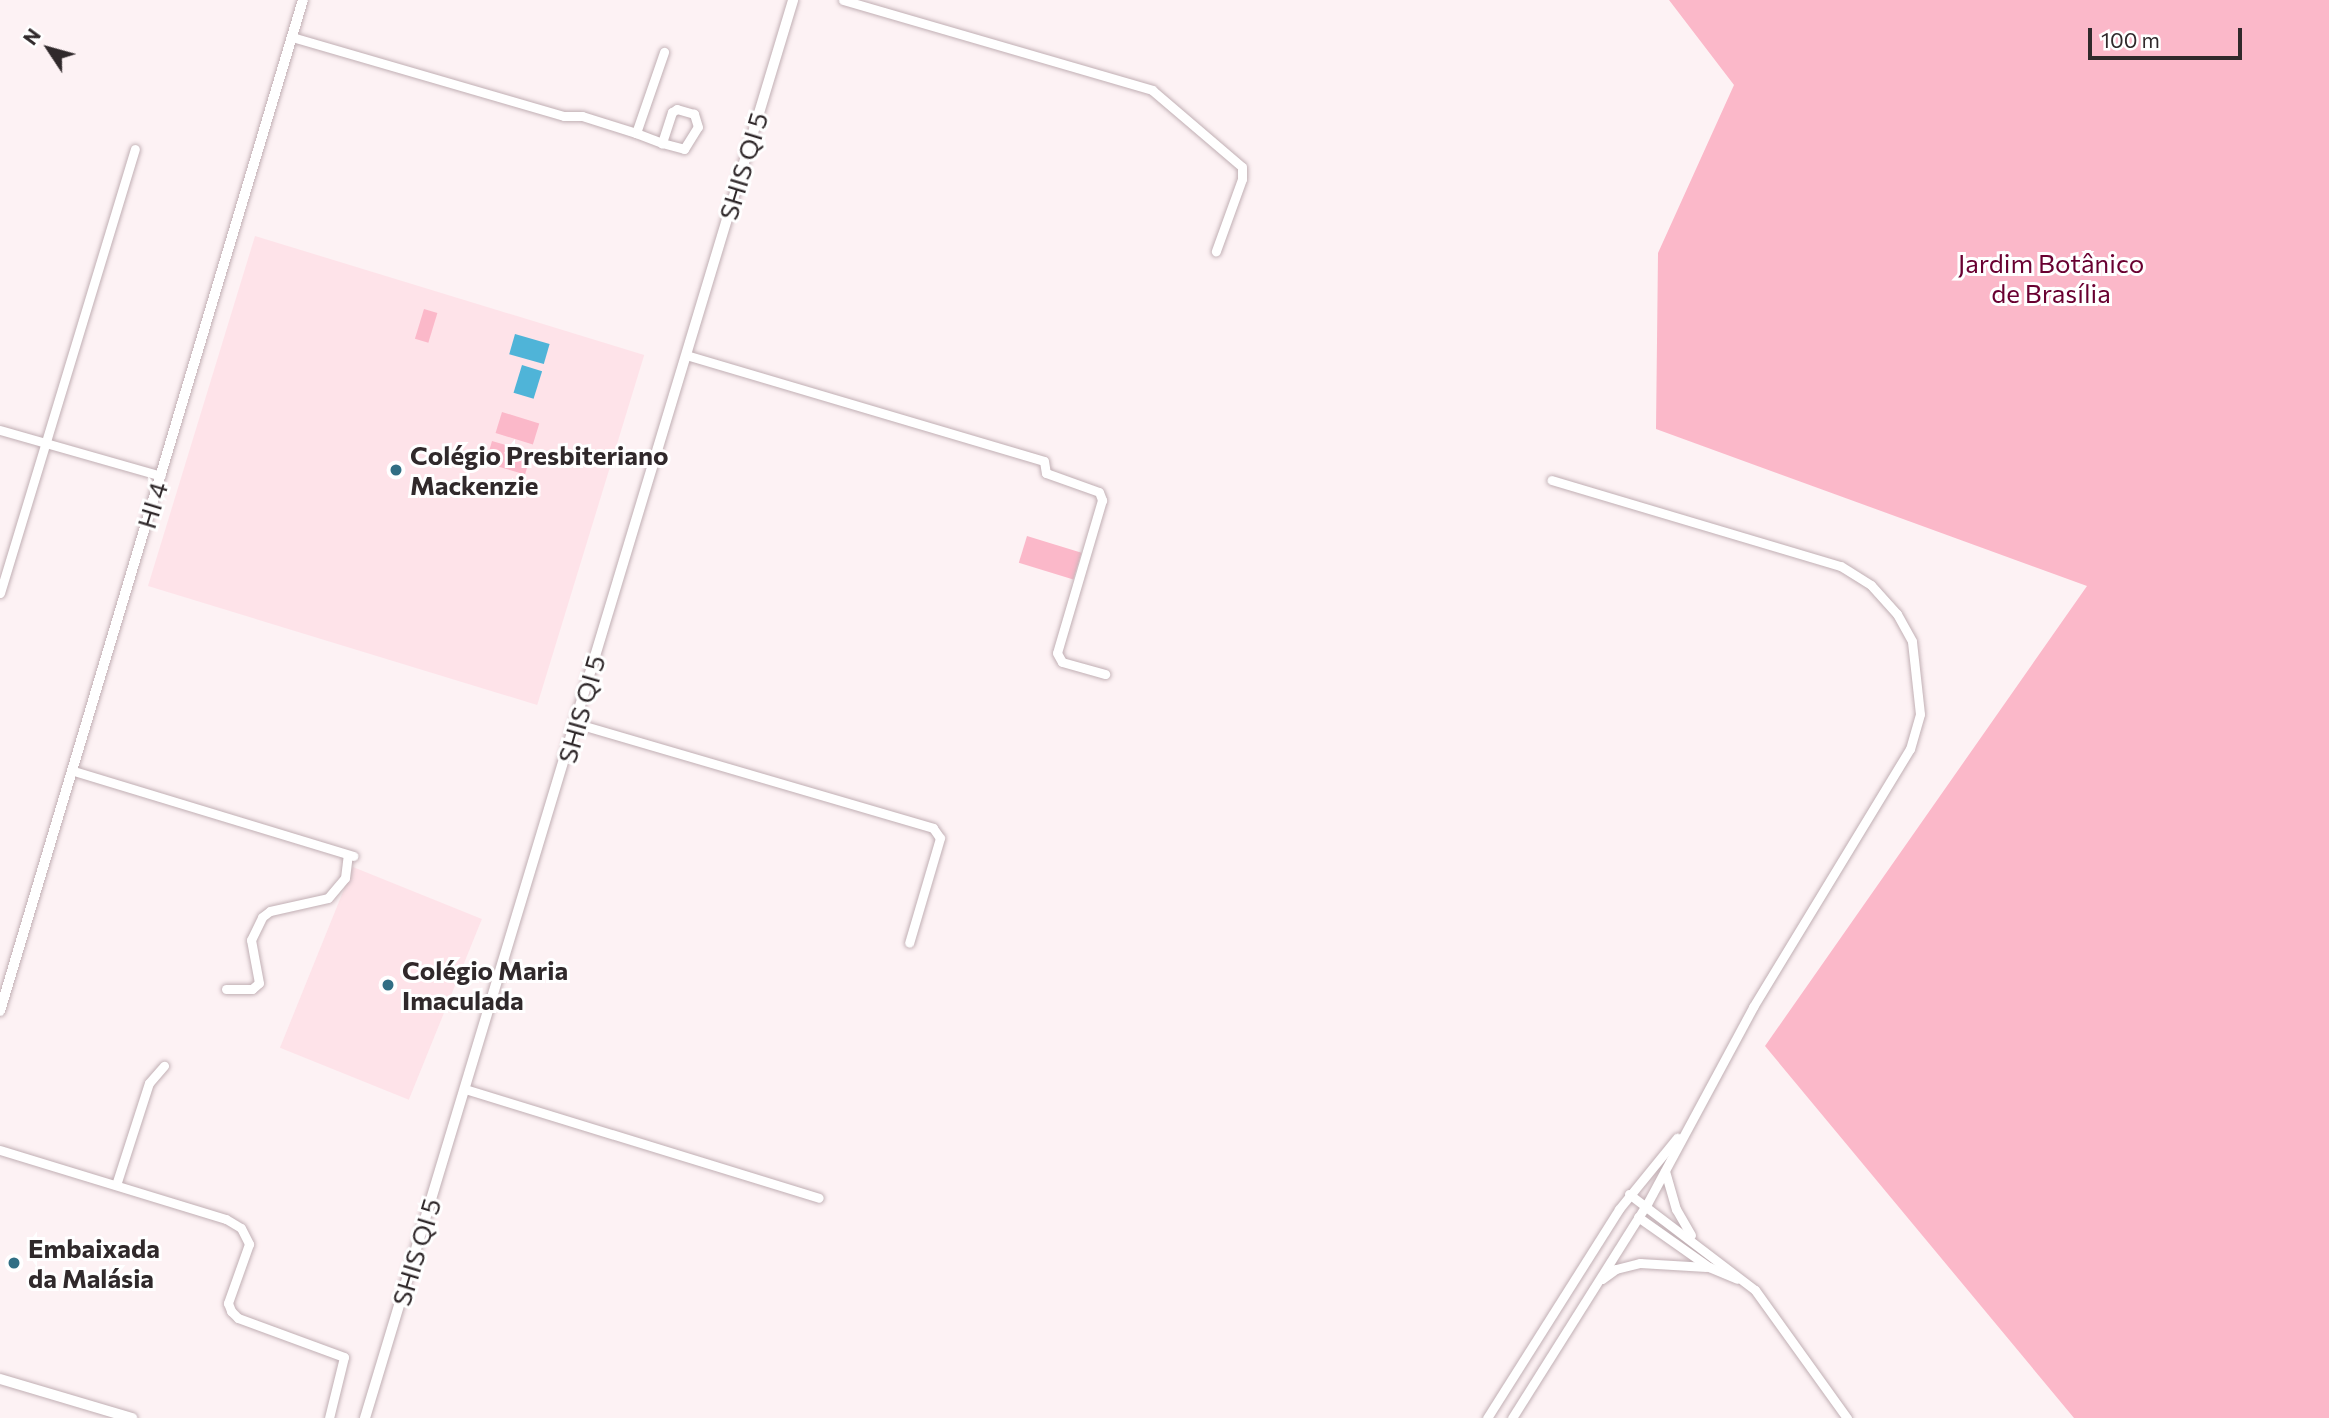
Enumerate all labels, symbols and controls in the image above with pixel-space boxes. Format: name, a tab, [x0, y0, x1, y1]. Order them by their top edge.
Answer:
north arrow	[14, 14, 84, 84]
scale bar	[2091, 14, 2245, 58]
text: N	[18, 24, 45, 49]
text: 100 m	[2101, 27, 2160, 52]
street label: SHIS QI 5	[712, 109, 774, 223]
park label: Jardim Botânico de Brasília	[1958, 247, 2144, 308]
place label: Colégio Presbiteriano Mackenzie	[410, 439, 669, 500]
marker: Colégio Presbiteriano Mackenzie	[388, 462, 404, 478]
street label: HI 4	[130, 478, 174, 532]
street label: SHIS QI 5	[551, 652, 611, 766]
place label: Colégio Maria Imaculada	[402, 954, 568, 1016]
marker: Colégio Maria Imaculada	[380, 977, 396, 993]
street label: SHIS QI 5	[385, 1195, 447, 1309]
place label: Embaixada da Malásia	[28, 1232, 160, 1294]
marker: Embaixada da Malásia	[6, 1255, 22, 1271]

